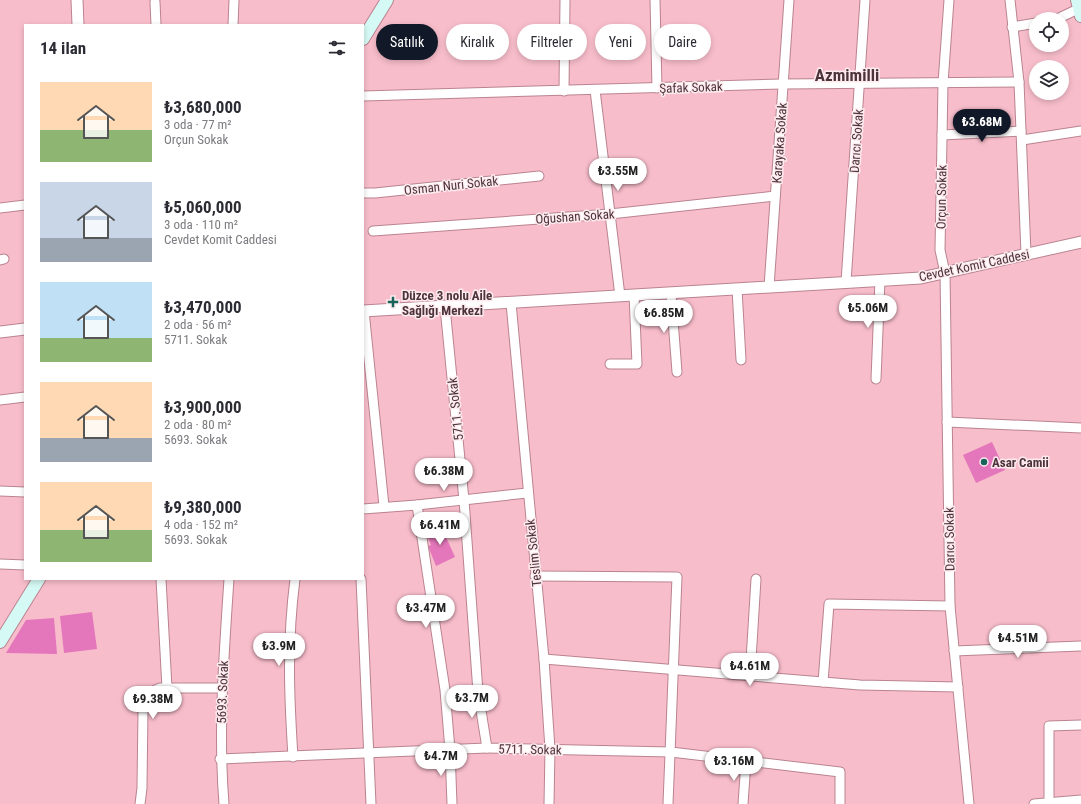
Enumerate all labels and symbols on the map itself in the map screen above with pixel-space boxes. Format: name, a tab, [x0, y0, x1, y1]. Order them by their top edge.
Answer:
district label: Azmimilli	[815, 65, 879, 85]
street label: Şafak Sokak	[659, 79, 723, 96]
street label: Karayaka Sokak	[769, 102, 790, 184]
street label: Darıcı Sokak	[847, 108, 866, 173]
pin: ₺3.68M	[949, 109, 1015, 143]
pin: ₺3.55M	[585, 158, 651, 192]
street label: Orçun Sokak	[933, 165, 950, 229]
street label: Osman Nuri Sokak	[403, 173, 499, 198]
street label: Oğushan Sokak	[535, 206, 615, 227]
street label: Cevdet Komit Caddesi	[917, 246, 1031, 285]
place label: Düzce 3 nolu Aile Sağlığı Merkezi	[402, 288, 492, 318]
pin: ₺5.06M	[835, 295, 901, 329]
marker: Düzce 3 nolu Aile Sağlığı Merkezi	[387, 296, 399, 308]
pin: ₺6.85M	[631, 300, 697, 334]
street label: 5711. Sokak	[445, 377, 466, 441]
place label: Asar Camii	[992, 455, 1049, 470]
marker: Asar Camii	[979, 457, 989, 467]
pin: ₺6.38M	[411, 458, 477, 492]
street label: Darıcı Sokak	[941, 507, 958, 571]
pin: ₺6.41M	[407, 512, 473, 546]
street label: Teslim Sokak	[522, 518, 545, 588]
pin: ₺3.47M	[393, 595, 459, 629]
pin: ₺4.51M	[985, 625, 1051, 659]
pin: ₺3.9M	[251, 633, 307, 667]
pin: ₺4.61M	[717, 653, 783, 687]
street label: 5693. Sokak	[214, 660, 231, 724]
pin: ₺3.7M	[444, 685, 500, 719]
pin: ₺9.38M	[120, 686, 186, 720]
street label: 5711. Sokak	[498, 741, 562, 758]
pin: ₺4.7M	[413, 743, 469, 777]
pin: ₺3.16M	[701, 748, 767, 782]

